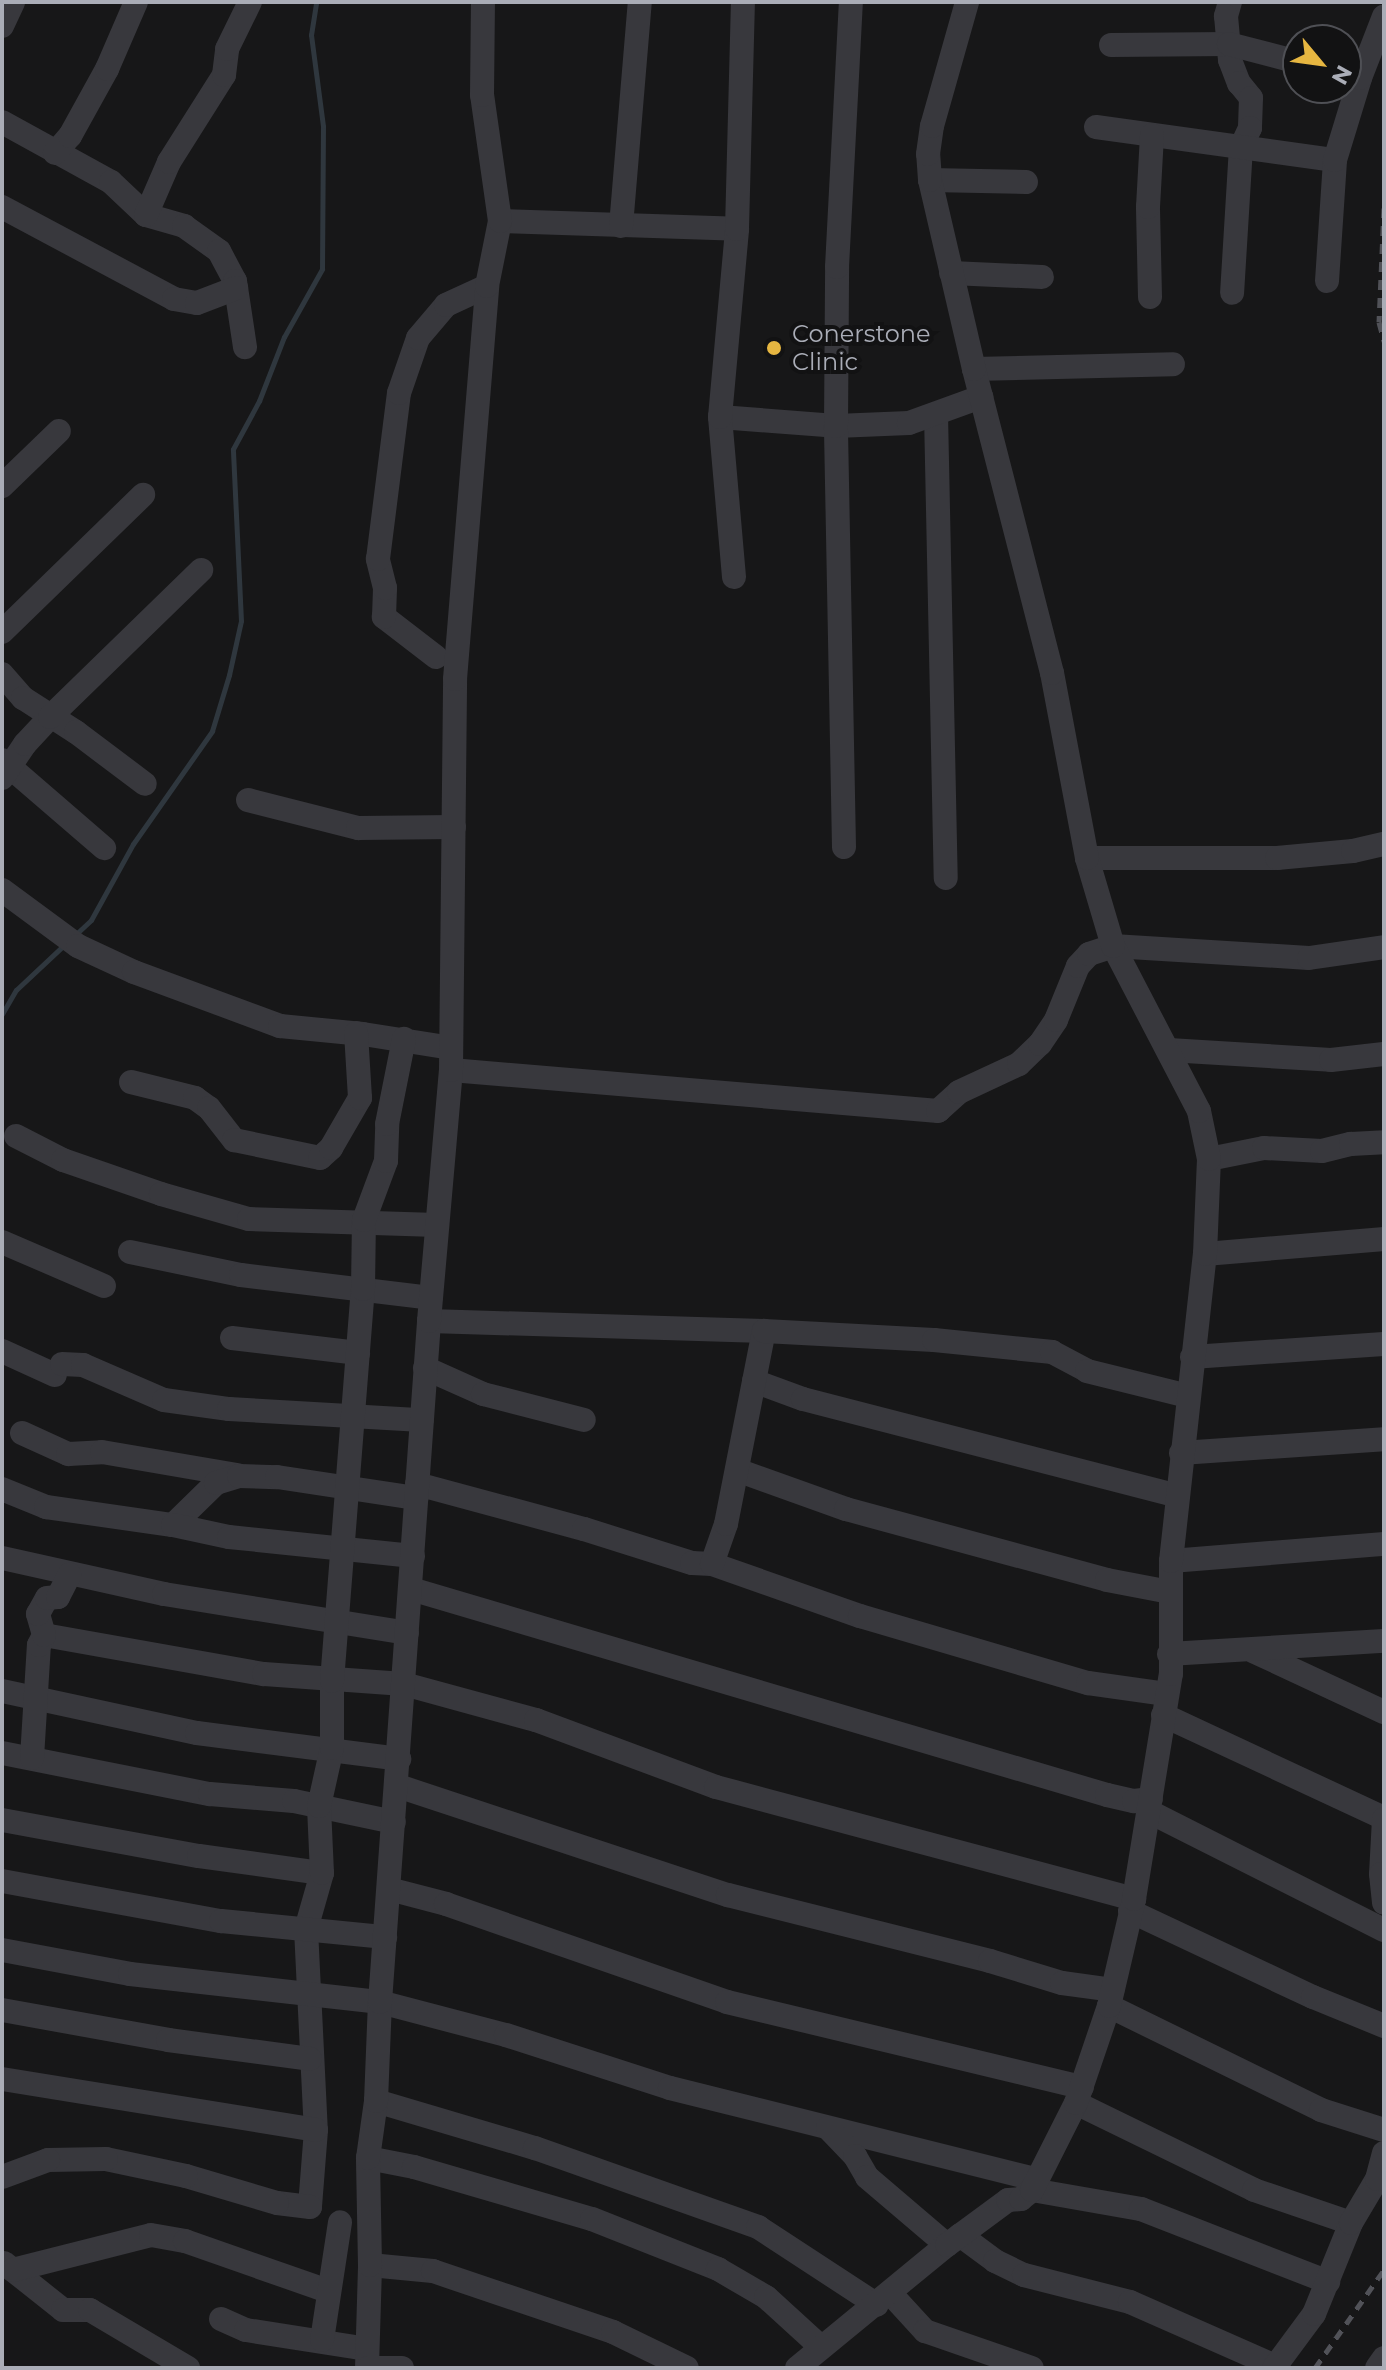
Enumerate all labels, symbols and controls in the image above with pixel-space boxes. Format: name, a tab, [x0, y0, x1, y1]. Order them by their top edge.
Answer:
north arrow	[1282, 24, 1362, 104]
text: N	[1326, 61, 1358, 89]
place label: Conerstone Clinic	[792, 320, 931, 376]
marker: Conerstone Clinic	[763, 337, 785, 359]

